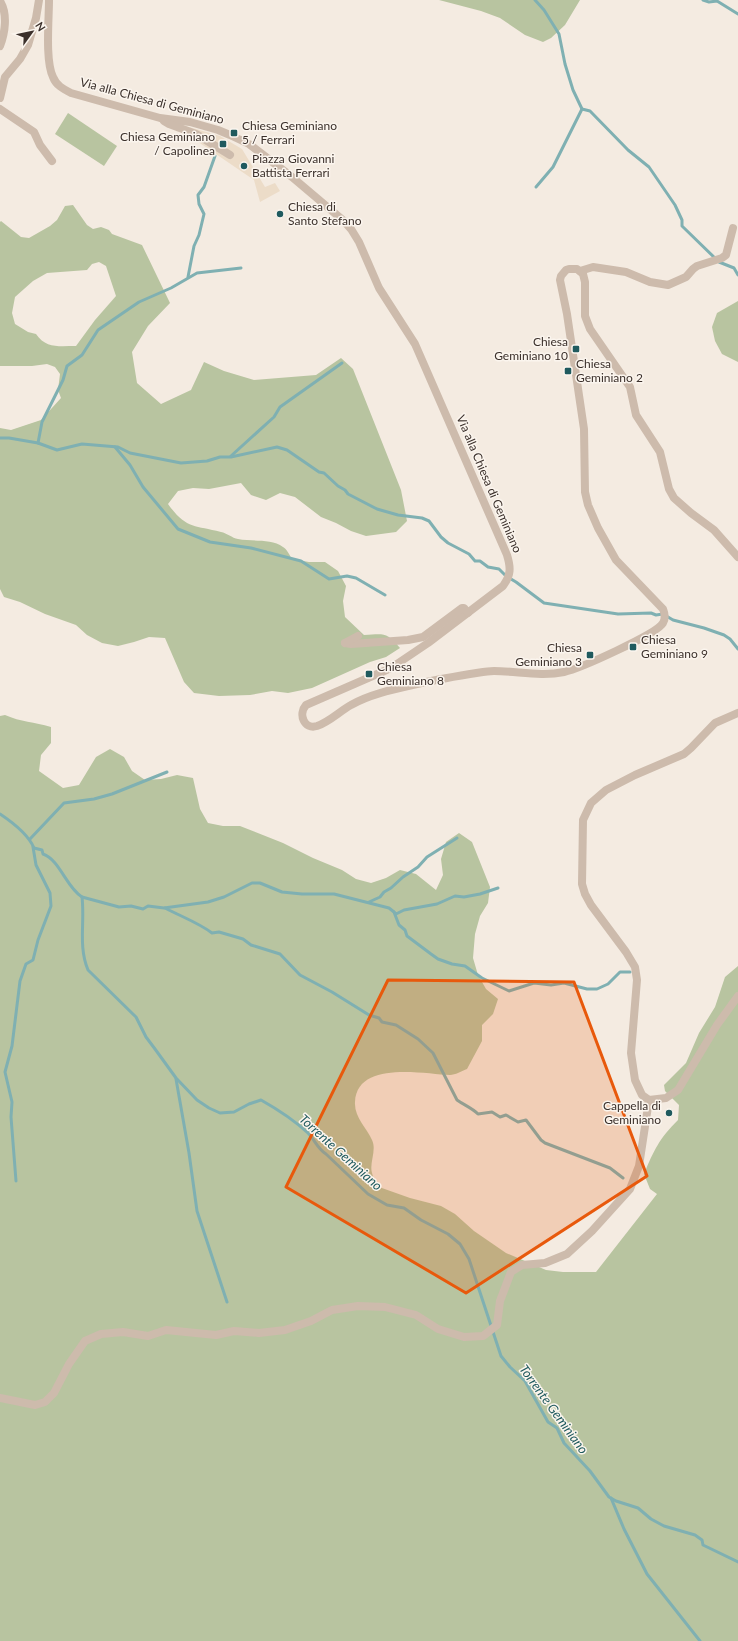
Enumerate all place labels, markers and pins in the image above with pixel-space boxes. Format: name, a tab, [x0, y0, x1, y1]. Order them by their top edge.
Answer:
place label: Chiesa Geminiano 5 / Ferrari	[242, 118, 337, 147]
marker: Chiesa Geminiano 5 / Ferrari	[229, 128, 239, 138]
place label: Chiesa Geminiano / Capolinea	[120, 129, 215, 158]
marker: Chiesa Geminiano / Capolinea	[218, 139, 228, 149]
place label: Piazza Giovanni Battista Ferrari	[252, 151, 335, 180]
marker: Piazza Giovanni Battista Ferrari	[239, 161, 249, 171]
place label: Chiesa di Santo Stefano	[288, 199, 362, 228]
marker: Chiesa di Santo Stefano	[275, 209, 285, 219]
place label: Chiesa Geminiano 10	[494, 334, 568, 363]
marker: Chiesa Geminiano 10	[571, 344, 581, 354]
place label: Chiesa Geminiano 2	[576, 356, 643, 385]
marker: Chiesa Geminiano 2	[563, 366, 573, 376]
place label: Chiesa Geminiano 9	[641, 632, 708, 661]
place label: Chiesa Geminiano 3	[515, 640, 582, 669]
marker: Chiesa Geminiano 9	[628, 642, 638, 652]
marker: Chiesa Geminiano 3	[585, 650, 595, 660]
place label: Chiesa Geminiano 8	[377, 659, 444, 688]
marker: Chiesa Geminiano 8	[364, 669, 374, 679]
place label: Cappella di Geminiano	[603, 1098, 661, 1127]
marker: Cappella di Geminiano	[664, 1108, 674, 1118]

